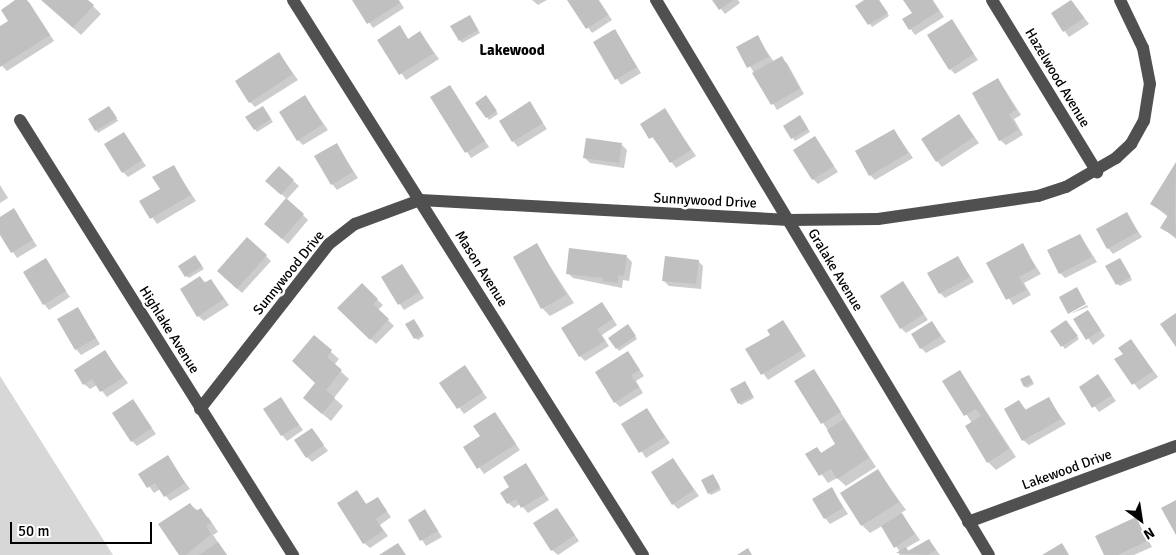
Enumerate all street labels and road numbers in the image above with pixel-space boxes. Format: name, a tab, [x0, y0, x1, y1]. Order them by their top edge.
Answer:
street label: Hazelwood Avenue	[1021, 26, 1093, 130]
street label: Sunnywood Drive	[653, 190, 757, 212]
street label: Gralake Avenue	[804, 226, 866, 314]
street label: Sunnywood Drive	[250, 228, 328, 318]
street label: Mason Avenue	[451, 228, 511, 310]
street label: Highlake Avenue	[135, 283, 203, 377]
street label: Lakewood Drive	[1020, 446, 1114, 494]

